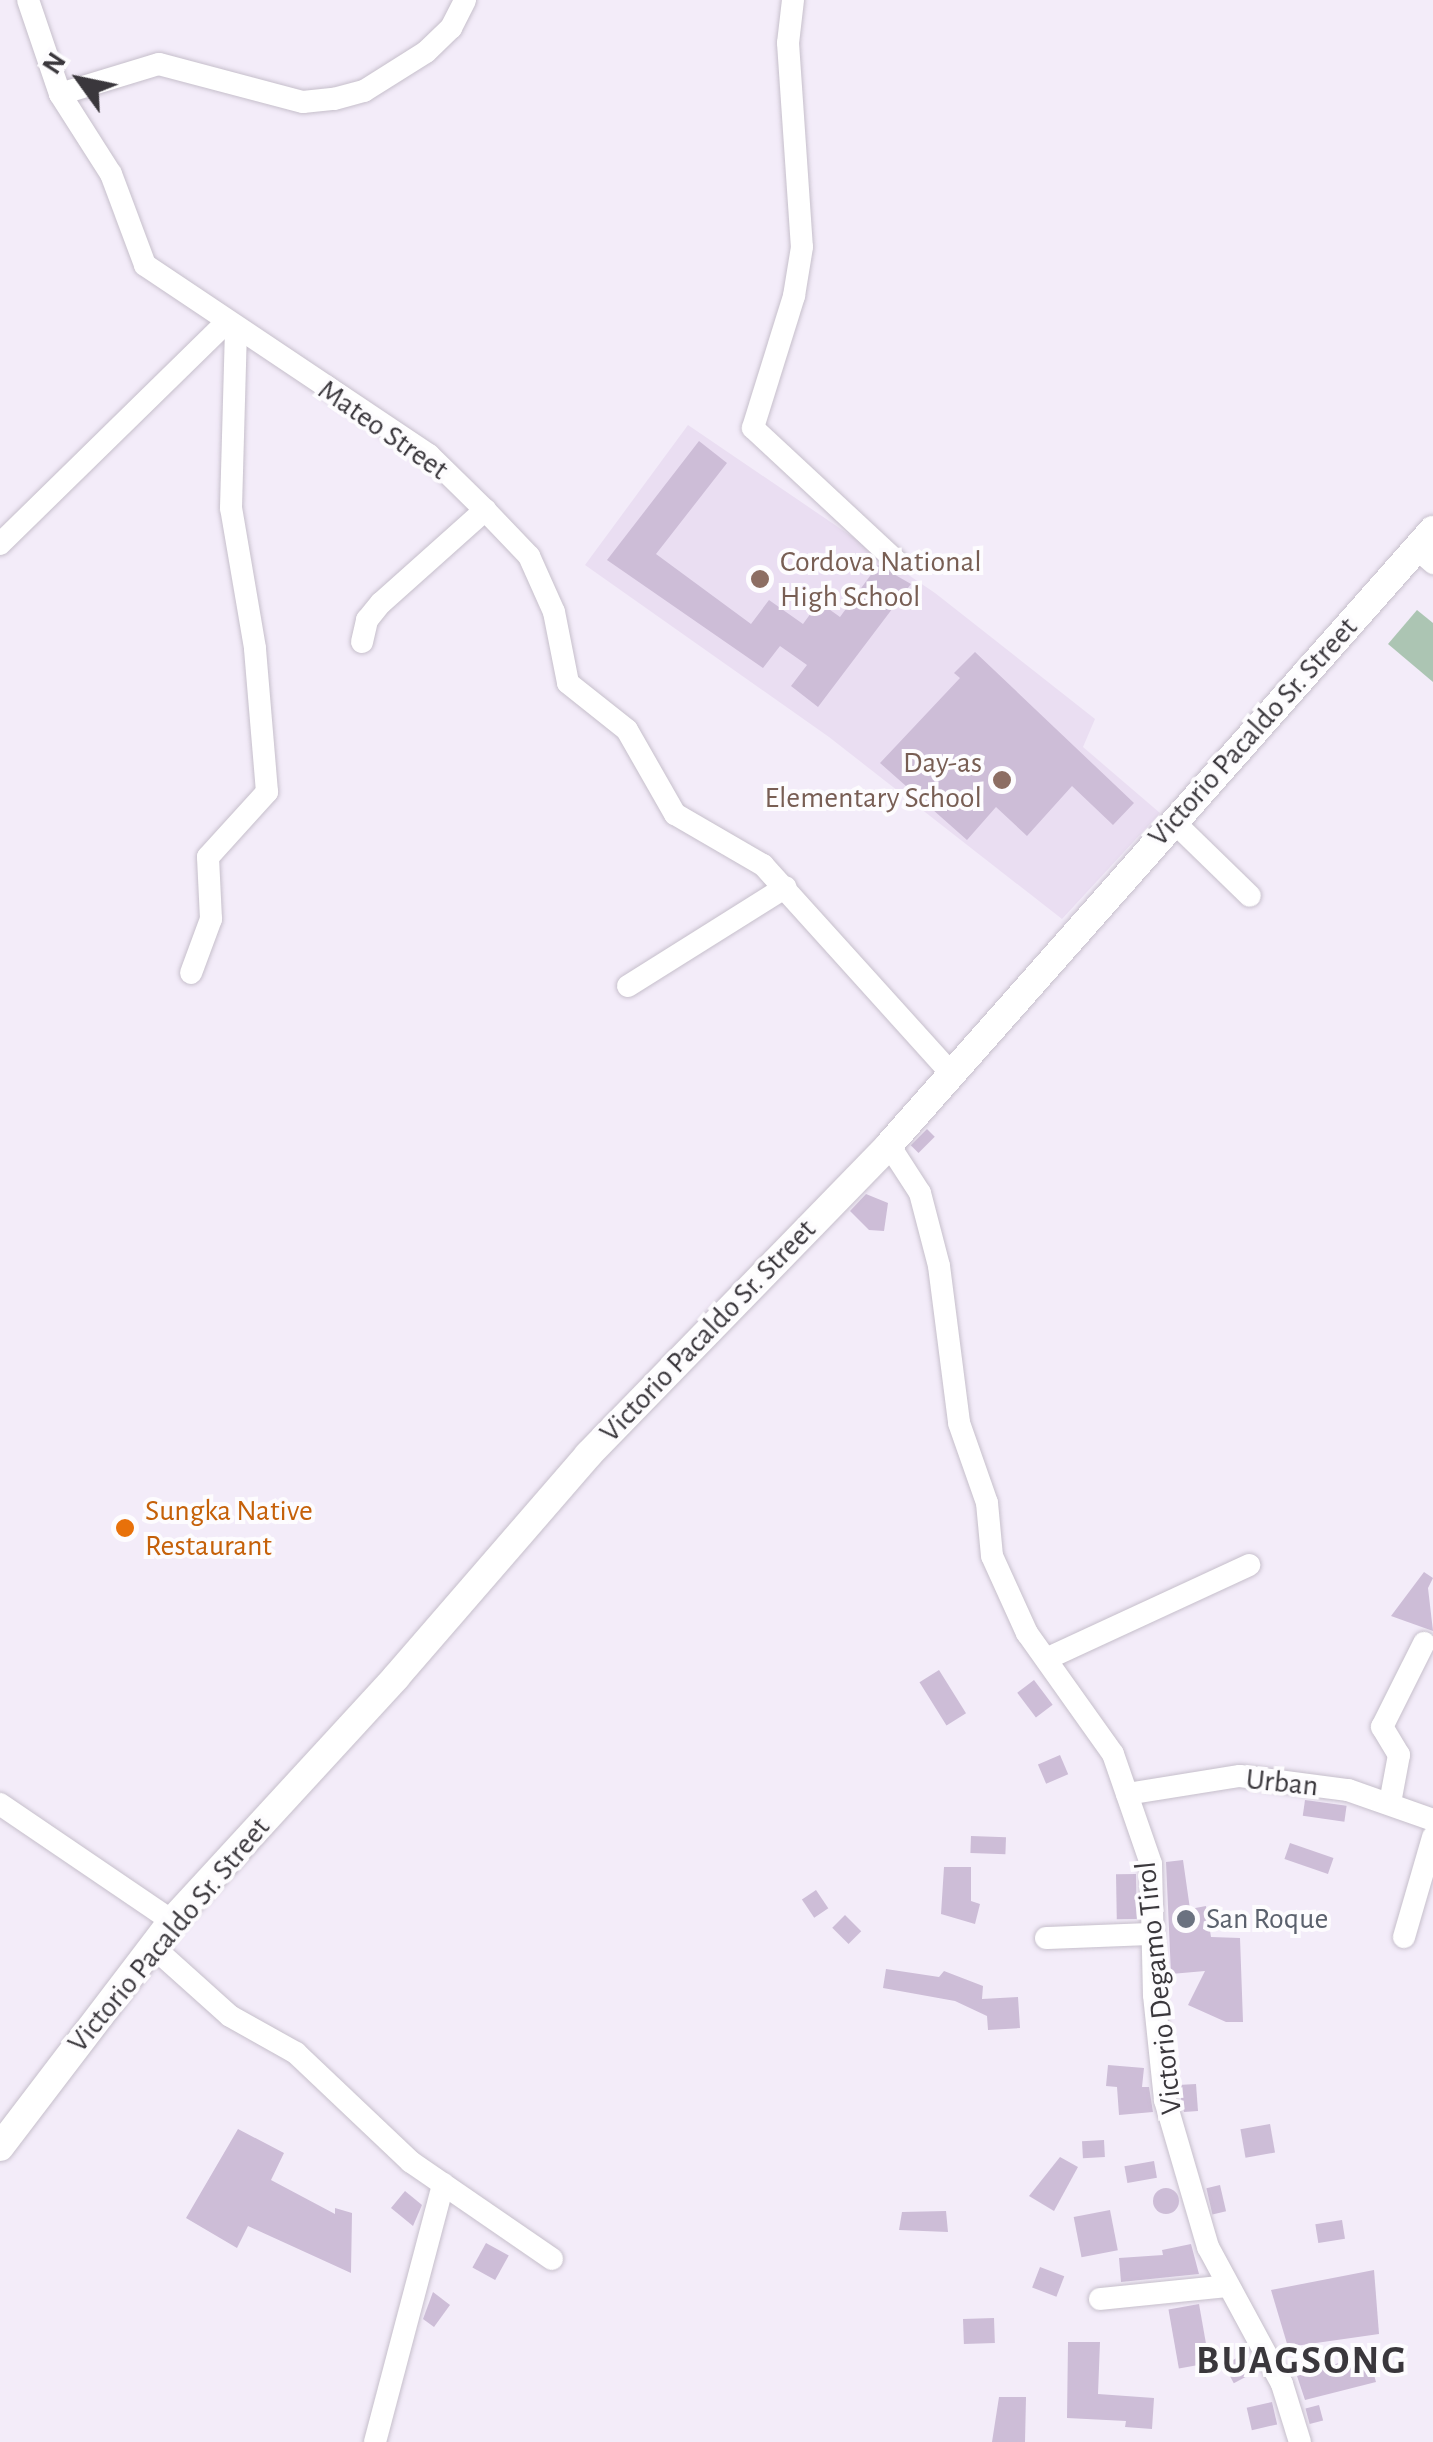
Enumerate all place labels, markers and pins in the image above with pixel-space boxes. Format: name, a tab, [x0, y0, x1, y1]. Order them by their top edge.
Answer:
place label: Cordova National High School	[780, 544, 982, 614]
marker: Cordova National High School	[749, 568, 771, 590]
place label: Day-as Elementary School	[765, 745, 982, 816]
marker: Day-as Elementary School	[991, 769, 1013, 791]
place label: Sungka Native Restaurant	[145, 1493, 313, 1564]
marker: Sungka Native Restaurant	[114, 1517, 136, 1539]
place label: San Roque	[1206, 1901, 1328, 1937]
marker: San Roque	[1175, 1908, 1197, 1930]

